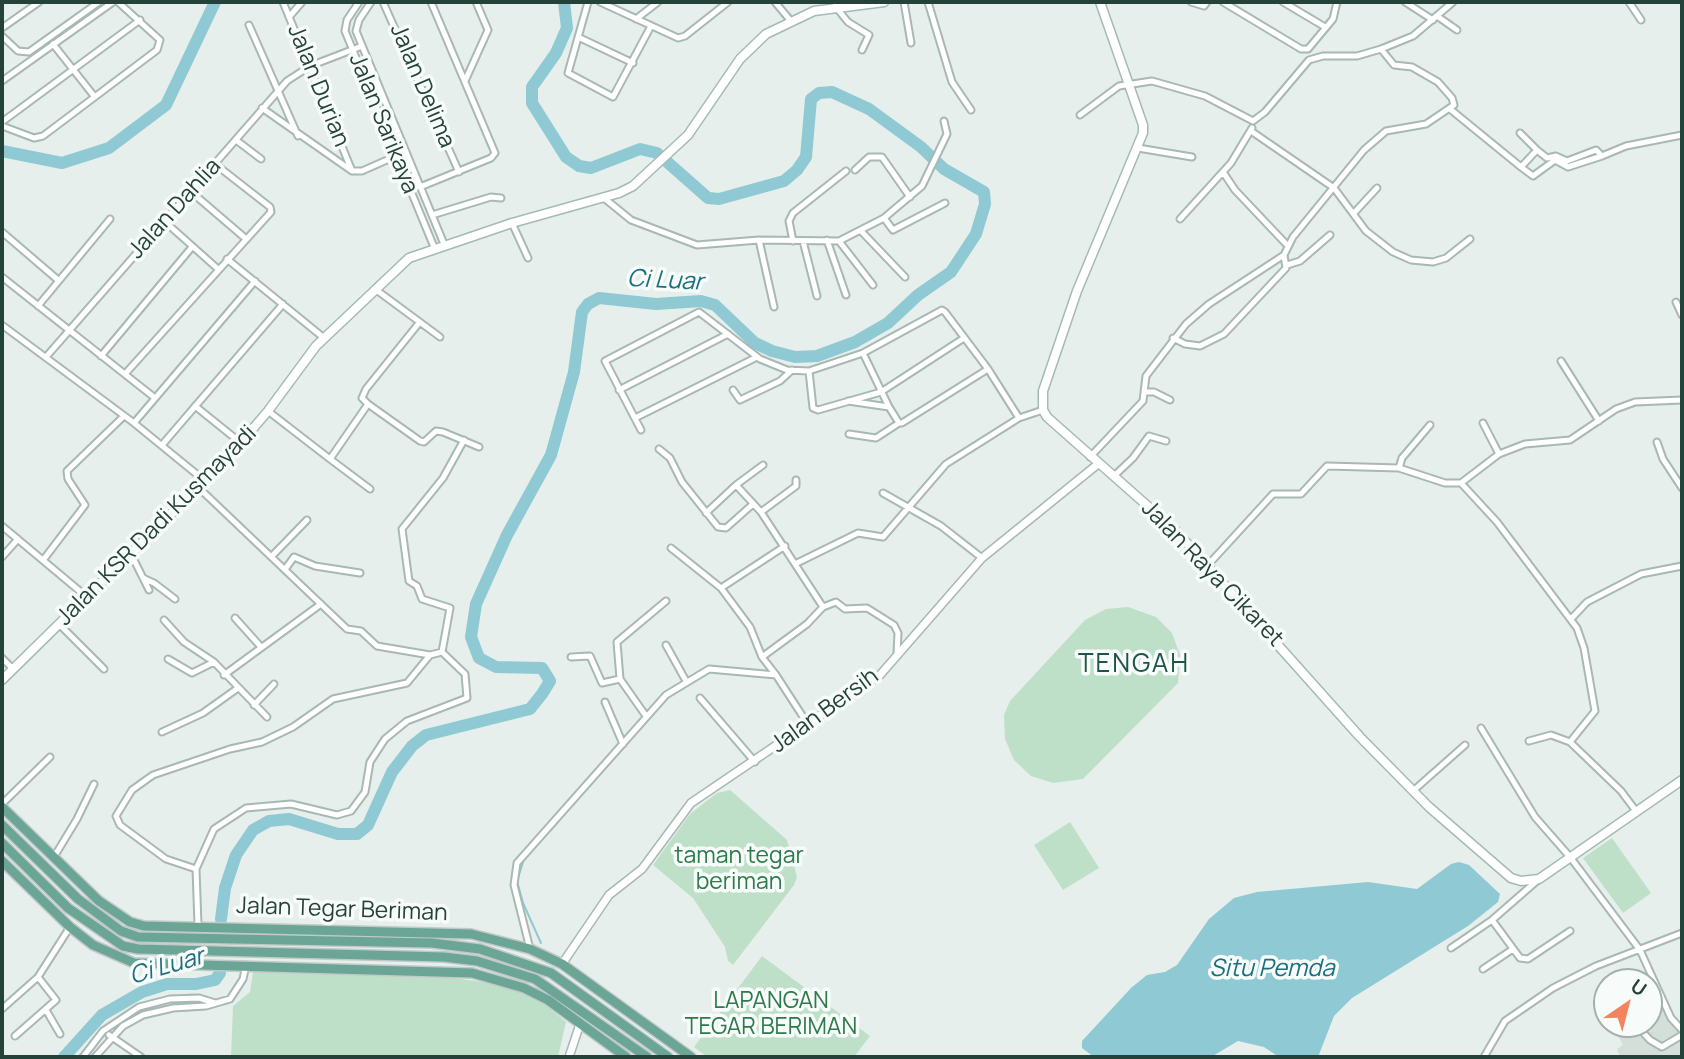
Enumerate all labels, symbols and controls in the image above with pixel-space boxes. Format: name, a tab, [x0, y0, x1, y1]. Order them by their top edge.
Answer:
street label: Jalan Delima	[384, 20, 460, 152]
street label: Jalan Durian	[281, 21, 355, 151]
street label: Jalan Sarikaya	[342, 50, 424, 198]
street label: Jalan Dahlia	[123, 153, 227, 265]
water label: Ci Luar	[626, 265, 704, 297]
street label: Jalan KSR Dadi Kusmayadi	[51, 420, 263, 632]
street label: Jalan Raya Cikaret	[1135, 495, 1289, 653]
district label: TENGAH	[1079, 649, 1189, 681]
street label: Jalan Bersih	[766, 663, 884, 759]
park label: taman tegar beriman	[674, 843, 804, 897]
street label: Jalan Tegar Beriman	[236, 893, 448, 927]
water label: Ci Luar	[126, 943, 208, 991]
water label: Situ Pemda	[1210, 955, 1334, 983]
north arrow	[1593, 968, 1663, 1038]
text: U	[1626, 973, 1652, 1002]
park label: LAPANGAN TEGAR BERIMAN	[685, 988, 857, 1042]

